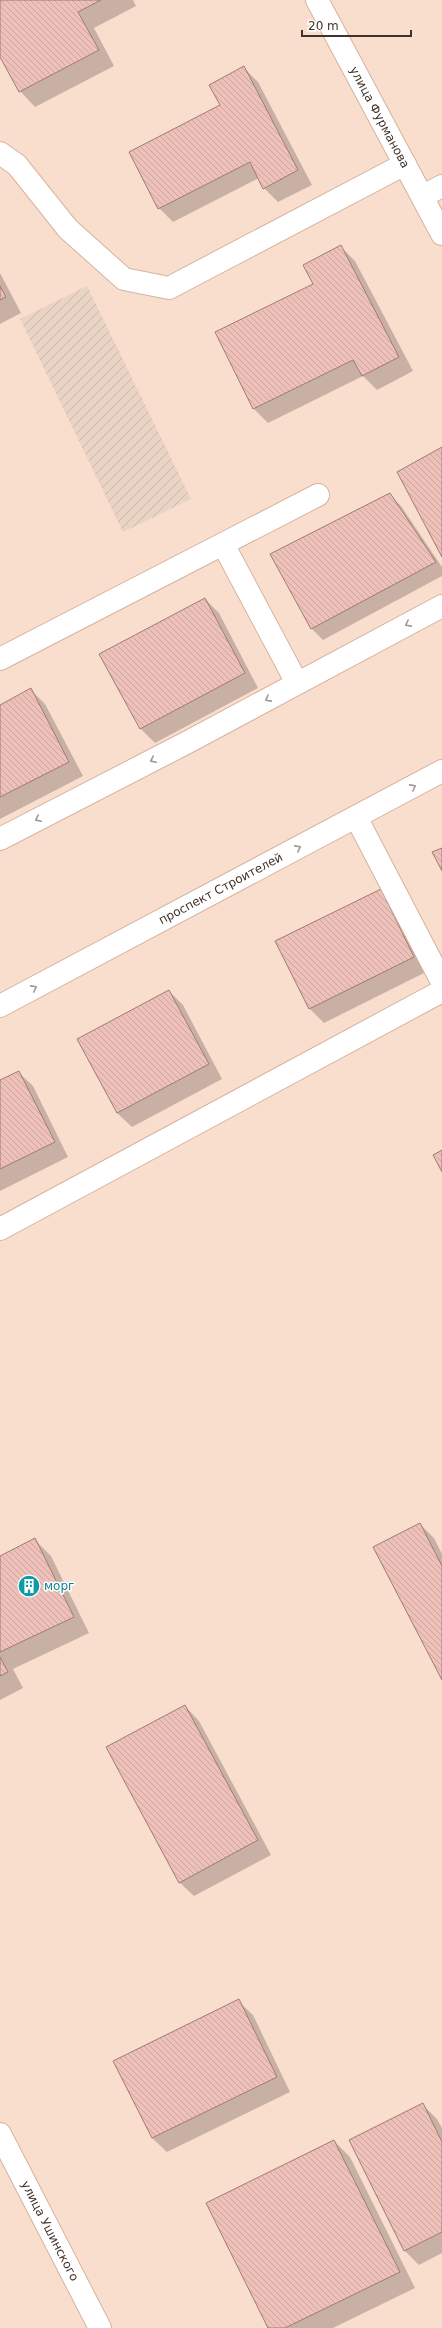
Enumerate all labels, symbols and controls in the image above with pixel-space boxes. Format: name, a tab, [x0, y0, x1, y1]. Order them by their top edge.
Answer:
scale bar	[302, 12, 411, 38]
text: 20 m	[308, 19, 339, 33]
street label: улица Фурманова	[347, 64, 412, 170]
one-way arrow	[404, 620, 412, 627]
one-way arrow	[265, 694, 272, 701]
one-way arrow	[150, 755, 158, 762]
one-way arrow	[408, 784, 416, 792]
one-way arrow	[35, 814, 42, 822]
one-way arrow	[293, 845, 301, 853]
street label: проспект Строителей	[156, 850, 285, 927]
one-way arrow	[30, 985, 38, 992]
building icon: морг	[16, 1573, 42, 1599]
place label: морг	[44, 1579, 74, 1593]
street label: улица Ушинского	[18, 2178, 82, 2283]

